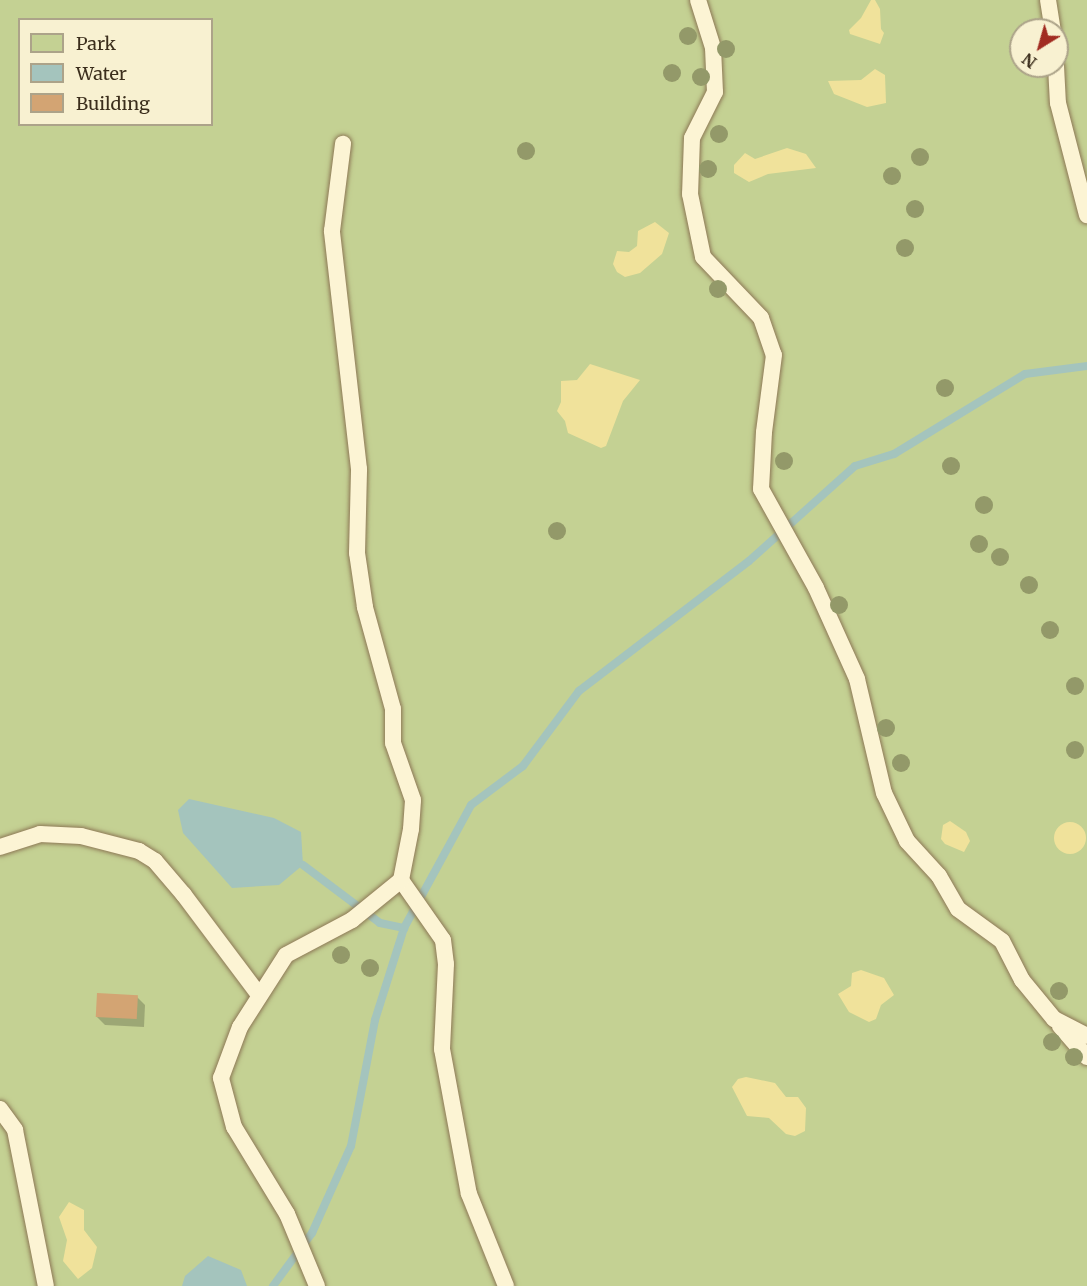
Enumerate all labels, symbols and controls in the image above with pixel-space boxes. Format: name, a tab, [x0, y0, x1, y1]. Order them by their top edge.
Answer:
legend	[18, 18, 213, 126]
north arrow	[1009, 18, 1069, 78]
text: Park	[76, 32, 116, 55]
text: N	[1018, 49, 1040, 73]
text: Water	[76, 62, 127, 85]
text: Building	[76, 92, 150, 115]

